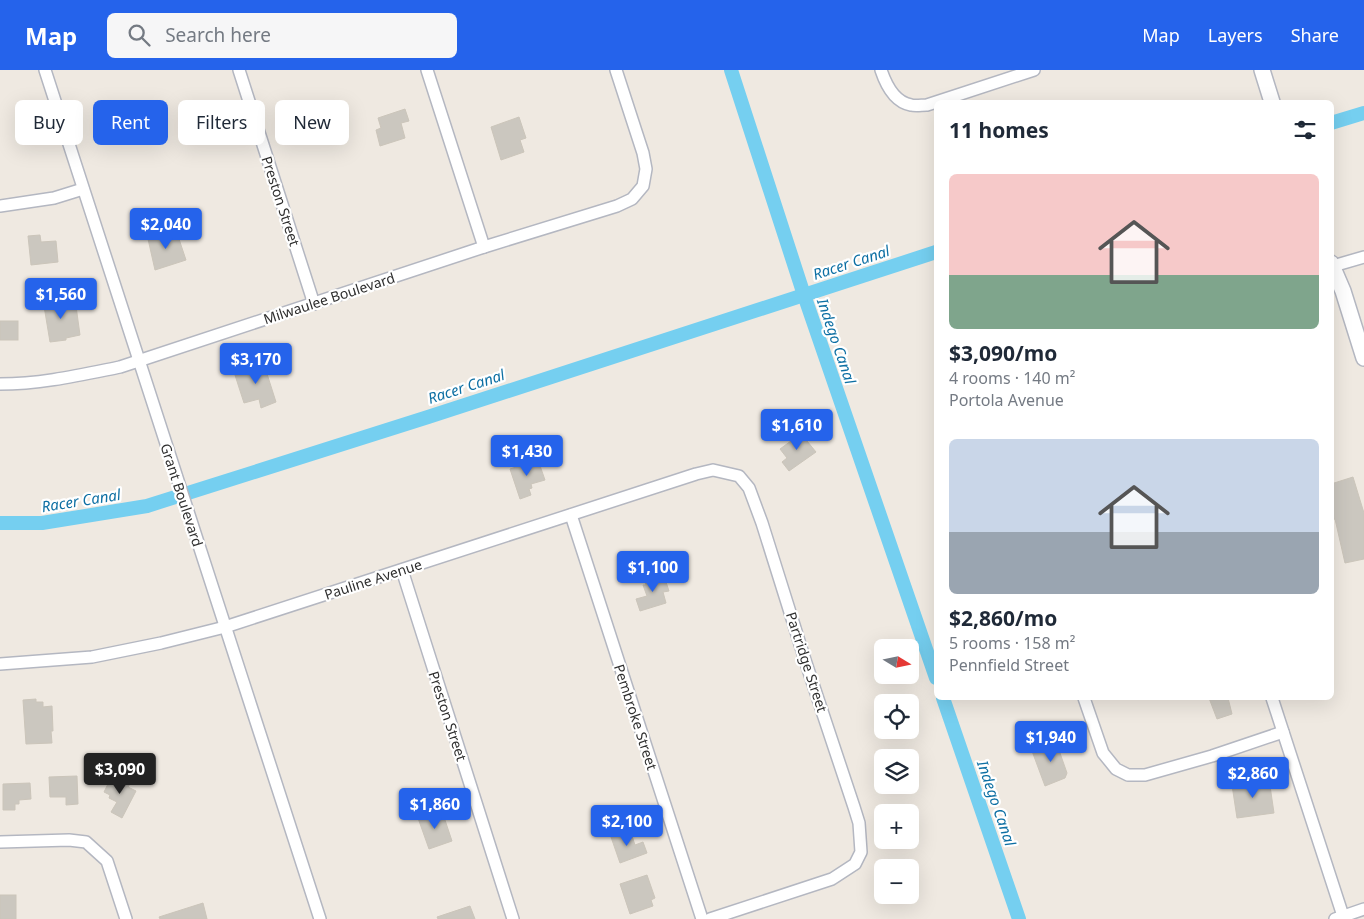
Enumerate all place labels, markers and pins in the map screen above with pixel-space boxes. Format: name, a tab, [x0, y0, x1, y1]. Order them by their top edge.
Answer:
pin: $2,040	[125, 208, 207, 250]
pin: $1,560	[20, 278, 102, 320]
pin: $3,170	[215, 342, 297, 385]
pin: $1,610	[756, 408, 838, 451]
pin: $1,430	[486, 434, 568, 477]
pin: $1,100	[612, 550, 694, 593]
pin: $1,940	[1010, 720, 1092, 763]
pin: $3,090	[79, 752, 161, 795]
pin: $2,860	[1212, 756, 1294, 799]
pin: $1,860	[394, 788, 476, 830]
pin: $2,100	[586, 804, 668, 847]

